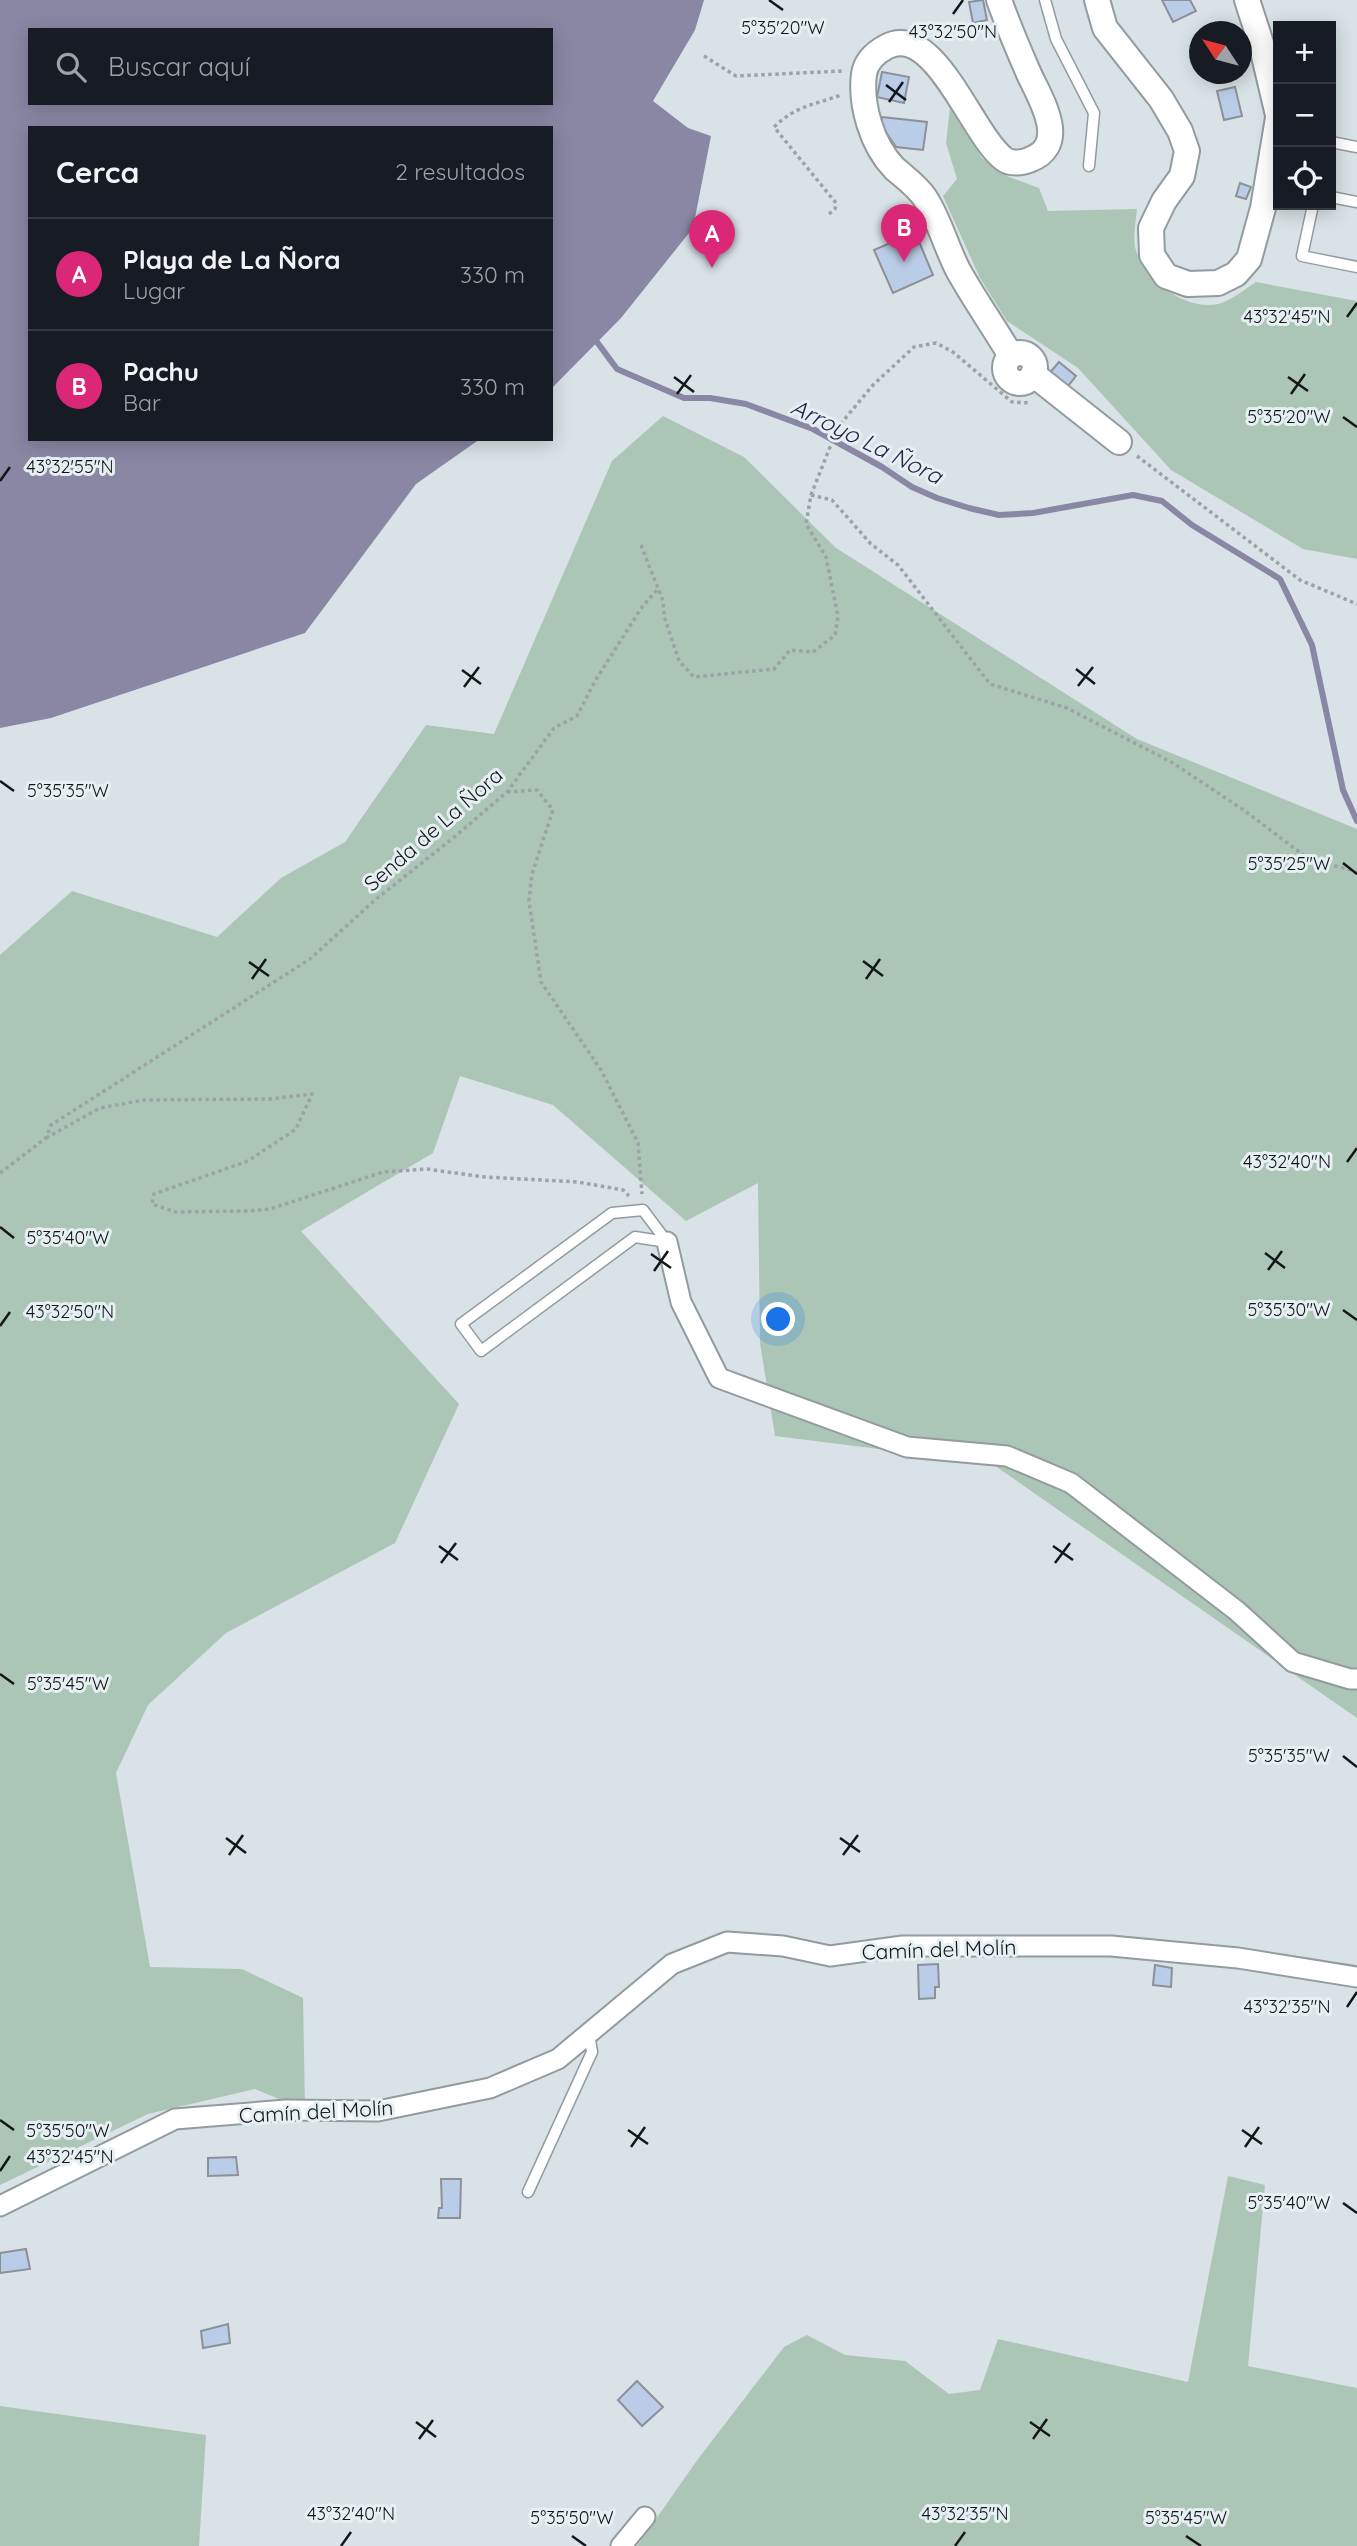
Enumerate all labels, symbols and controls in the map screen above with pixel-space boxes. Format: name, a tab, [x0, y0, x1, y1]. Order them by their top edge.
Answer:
text: 5°35'20"W	[741, 16, 825, 39]
text: 43°32'50"N	[909, 20, 997, 43]
north arrow	[1189, 21, 1252, 84]
map controls	[1273, 21, 1336, 210]
button: +	[1273, 21, 1336, 84]
search box	[28, 28, 553, 105]
icon: search	[52, 48, 90, 86]
text: Buscar aquí	[108, 50, 250, 83]
button: −	[1273, 84, 1336, 147]
button: locate	[1273, 147, 1336, 210]
text: Cerca	[56, 153, 139, 191]
text: 2 resultados	[395, 157, 525, 186]
pin: B	[881, 204, 927, 262]
pin: A	[689, 210, 735, 268]
text: Playa de La Ñora	[123, 243, 341, 276]
text: A	[72, 260, 86, 289]
text: 330 m	[460, 260, 525, 289]
text: Lugar	[123, 276, 185, 305]
text: 43°32'45"N	[1243, 305, 1331, 328]
text: Pachu	[123, 355, 199, 388]
text: B	[71, 372, 87, 401]
text: 330 m	[460, 372, 525, 401]
text: Bar	[123, 388, 161, 417]
water label: Arroyo La Ñora	[787, 392, 948, 491]
text: 5°35'20"W	[1247, 405, 1331, 428]
text: 43°32'55"N	[26, 455, 114, 478]
street label: Senda de La Ñora	[358, 762, 508, 896]
text: 5°35'35"W	[27, 779, 109, 802]
text: 5°35'25"W	[1248, 852, 1330, 875]
text: 43°32'40"N	[1243, 1150, 1331, 1173]
text: 5°35'40"W	[27, 1226, 109, 1249]
text: 5°35'30"W	[1248, 1298, 1330, 1321]
text: 43°32'50"N	[26, 1300, 114, 1323]
your location	[761, 1302, 795, 1336]
text: 5°35'45"W	[27, 1672, 109, 1695]
text: 5°35'35"W	[1248, 1744, 1330, 1767]
street label: Camín del Molín	[861, 1933, 1017, 1965]
text: 43°32'35"N	[1243, 1995, 1331, 2018]
street label: Camín del Molín	[238, 2094, 394, 2128]
text: 5°35'50"W	[26, 2119, 110, 2142]
text: 43°32'45"N	[26, 2145, 114, 2168]
text: 5°35'40"W	[1248, 2191, 1330, 2214]
text: 43°32'40"N	[307, 2502, 395, 2525]
text: 43°32'35"N	[921, 2502, 1009, 2525]
text: 5°35'50"W	[530, 2506, 614, 2529]
text: 5°35'45"W	[1145, 2506, 1227, 2529]

